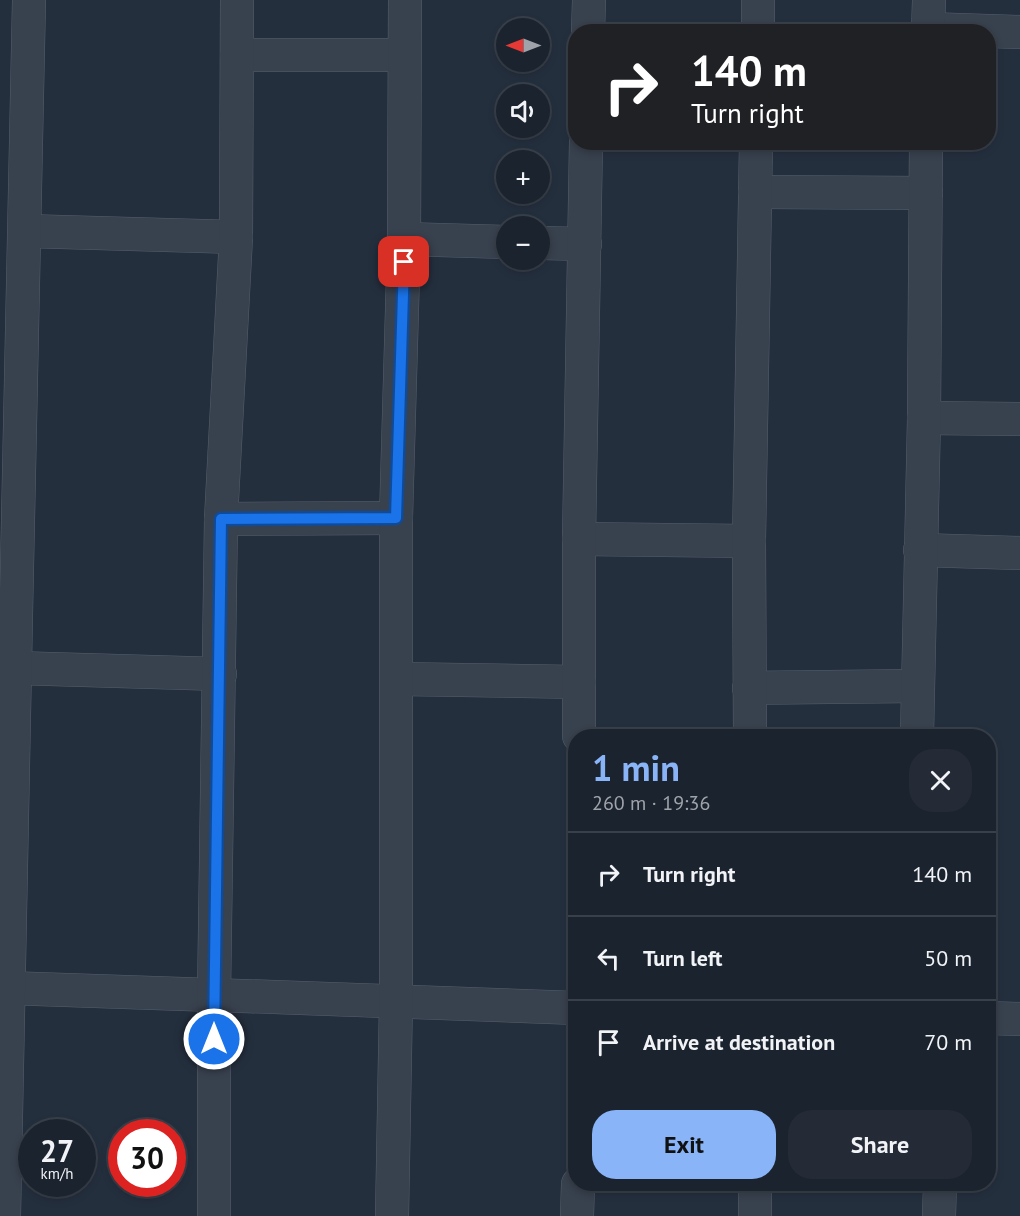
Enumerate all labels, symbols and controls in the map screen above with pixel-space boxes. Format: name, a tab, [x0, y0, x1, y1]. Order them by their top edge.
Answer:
north arrow	[496, 18, 550, 72]
map controls	[496, 18, 550, 270]
text: 140 m	[691, 43, 807, 98]
icon: right	[592, 48, 670, 126]
button: sound	[496, 84, 550, 138]
text: Turn right	[691, 96, 804, 130]
button: +	[496, 150, 550, 204]
button: −	[496, 216, 550, 270]
pin	[378, 236, 429, 287]
icon: arrive	[387, 245, 420, 278]
text: 1 min	[592, 744, 680, 791]
button: close	[909, 749, 972, 812]
text: 260 m · 19:36	[592, 790, 710, 816]
icon: right	[592, 858, 625, 891]
text: Turn right	[643, 860, 735, 888]
text: 140 m	[912, 860, 972, 888]
icon: left	[592, 942, 625, 975]
text: Turn left	[643, 944, 723, 972]
text: 50 m	[924, 944, 972, 972]
position arrow	[182, 1007, 246, 1071]
icon: arrive	[592, 1026, 625, 1059]
text: Arrive at destination	[643, 1028, 835, 1056]
text: 70 m	[924, 1028, 972, 1056]
button: Exit	[592, 1110, 776, 1179]
button: Share	[788, 1110, 972, 1179]
speed limit sign: 30	[108, 1119, 186, 1197]
text: 27	[40, 1131, 74, 1170]
text: km/h	[41, 1164, 73, 1183]

